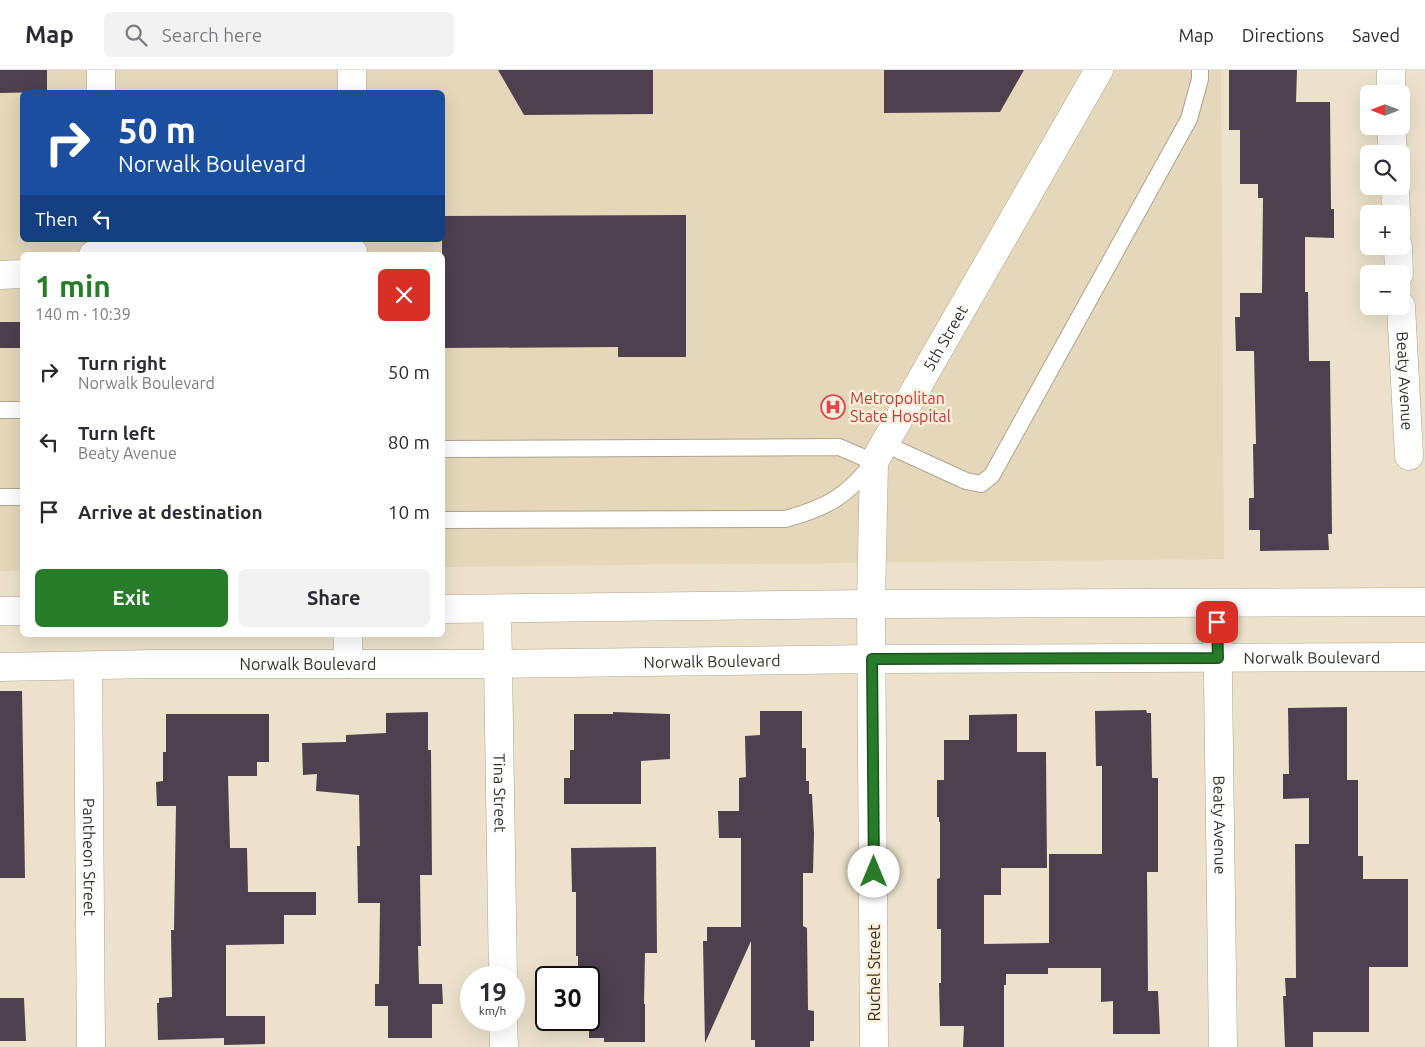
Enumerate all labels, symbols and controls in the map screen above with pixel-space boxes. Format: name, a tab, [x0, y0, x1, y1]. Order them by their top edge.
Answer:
search box	[104, 12, 454, 57]
text: Map	[25, 21, 74, 48]
icon: search	[122, 21, 150, 49]
text: Search here	[162, 24, 262, 46]
text: Map	[1178, 25, 1214, 45]
text: Directions	[1242, 25, 1324, 45]
text: Saved	[1352, 25, 1400, 45]
north arrow	[1360, 85, 1410, 135]
map controls	[1360, 85, 1410, 315]
icon: right	[35, 110, 100, 175]
text: 50 m	[118, 110, 196, 150]
button: search	[1360, 145, 1410, 195]
text: Norwalk Boulevard	[118, 151, 306, 176]
icon: left	[88, 205, 116, 233]
button: +	[1360, 205, 1410, 255]
text: Then	[35, 208, 78, 230]
button: −	[1360, 265, 1410, 315]
text: 1 min	[35, 269, 111, 303]
button: close	[378, 269, 430, 321]
street label: 5th Street	[919, 301, 971, 374]
text: 140 m · 10:39	[35, 305, 131, 323]
street label: Beaty Avenue	[1393, 331, 1417, 431]
text: Turn right	[78, 352, 166, 374]
icon: right	[35, 358, 63, 386]
text: 50 m	[388, 361, 430, 383]
text: Norwalk Boulevard	[78, 374, 215, 392]
place label: Metropolitan State Hospital	[850, 389, 951, 425]
hospital icon: Metropolitan State Hospital	[820, 394, 846, 420]
text: Turn left	[78, 422, 156, 444]
icon: left	[35, 428, 63, 456]
text: 80 m	[388, 431, 430, 453]
text: Beaty Avenue	[78, 444, 177, 462]
icon: arrive	[35, 498, 63, 526]
text: Arrive at destination	[78, 501, 263, 523]
text: 10 m	[388, 501, 430, 523]
button: Exit	[35, 569, 228, 627]
button: Share	[238, 569, 430, 627]
pin	[1196, 601, 1238, 643]
icon: arrive	[1203, 608, 1231, 636]
street label: Norwalk Boulevard	[1243, 648, 1380, 667]
street label: Norwalk Boulevard	[643, 651, 781, 671]
street label: Norwalk Boulevard	[239, 655, 376, 673]
street label: Tina Street	[490, 753, 510, 833]
street label: Beaty Avenue	[1210, 775, 1230, 875]
street label: Pantheon Street	[80, 798, 99, 917]
position arrow	[847, 845, 899, 897]
street label: Ruchel Street	[865, 924, 883, 1022]
speed limit sign: 30	[535, 966, 600, 1031]
text: 19	[478, 978, 507, 1006]
text: km/h	[479, 1004, 506, 1017]

